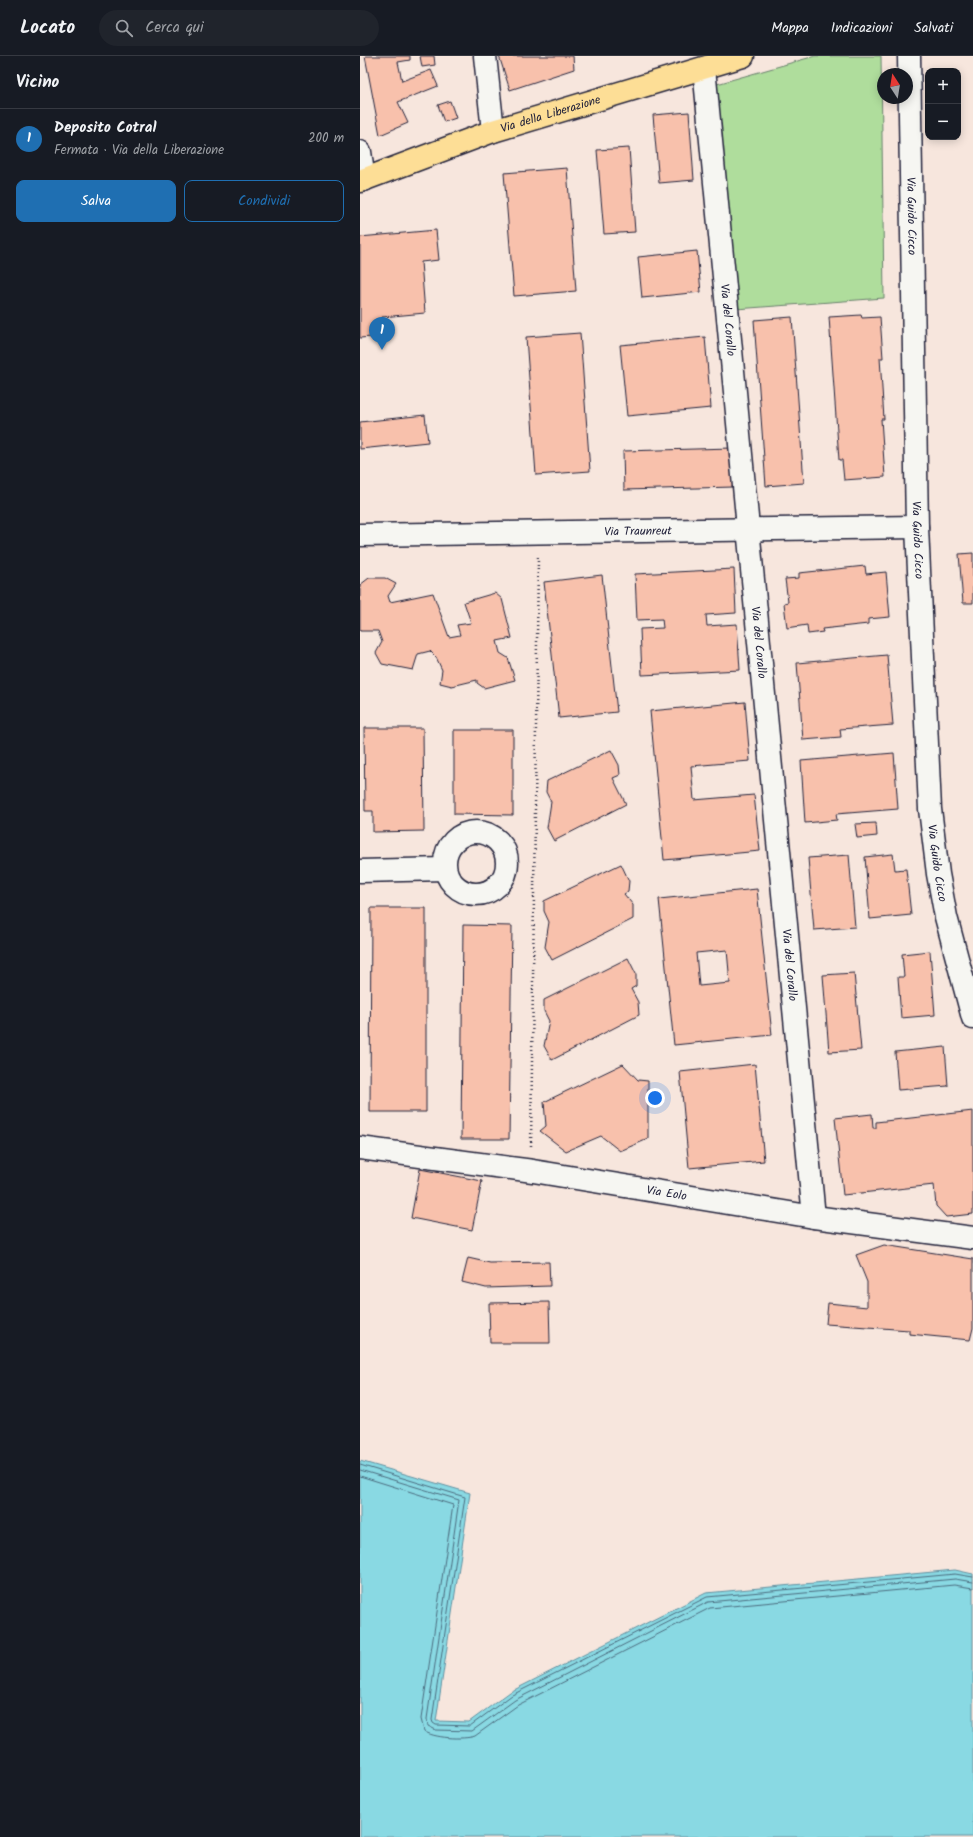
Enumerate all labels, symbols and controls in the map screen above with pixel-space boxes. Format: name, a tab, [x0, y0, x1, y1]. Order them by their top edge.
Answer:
search box	[99, 10, 379, 46]
text: Locato	[20, 13, 75, 43]
text: Cerca qui	[145, 16, 204, 40]
icon: search	[113, 17, 135, 39]
text: Mappa	[771, 17, 809, 39]
text: Indicazioni	[831, 17, 892, 39]
text: Salvati	[914, 17, 953, 39]
north arrow	[877, 68, 913, 104]
map controls	[925, 68, 961, 140]
button: +	[925, 68, 961, 104]
text: Vicino	[16, 69, 59, 96]
street label: Via della Liberazione	[498, 90, 603, 138]
button: −	[925, 104, 961, 140]
text: Deposito Cotral	[54, 116, 156, 140]
text: 1	[27, 128, 31, 149]
text: 200 m	[308, 128, 344, 149]
text: Fermata · Via della Liberazione	[54, 140, 224, 161]
street label: Via Guido Cicco	[901, 177, 921, 255]
button: Salva	[16, 180, 176, 222]
button: Condividi	[184, 180, 344, 222]
street label: Via del Corallo	[715, 283, 741, 357]
pin: 1	[369, 317, 395, 350]
street label: Via Guido Cicco	[907, 501, 928, 579]
street label: Via Traunreut	[604, 522, 672, 541]
street label: Via del Corallo	[746, 605, 771, 679]
street label: Via Guido Cicco	[922, 823, 952, 904]
street label: Via del Corallo	[776, 928, 802, 1002]
your location	[645, 1088, 665, 1108]
street label: Via Eolo	[645, 1181, 688, 1206]

